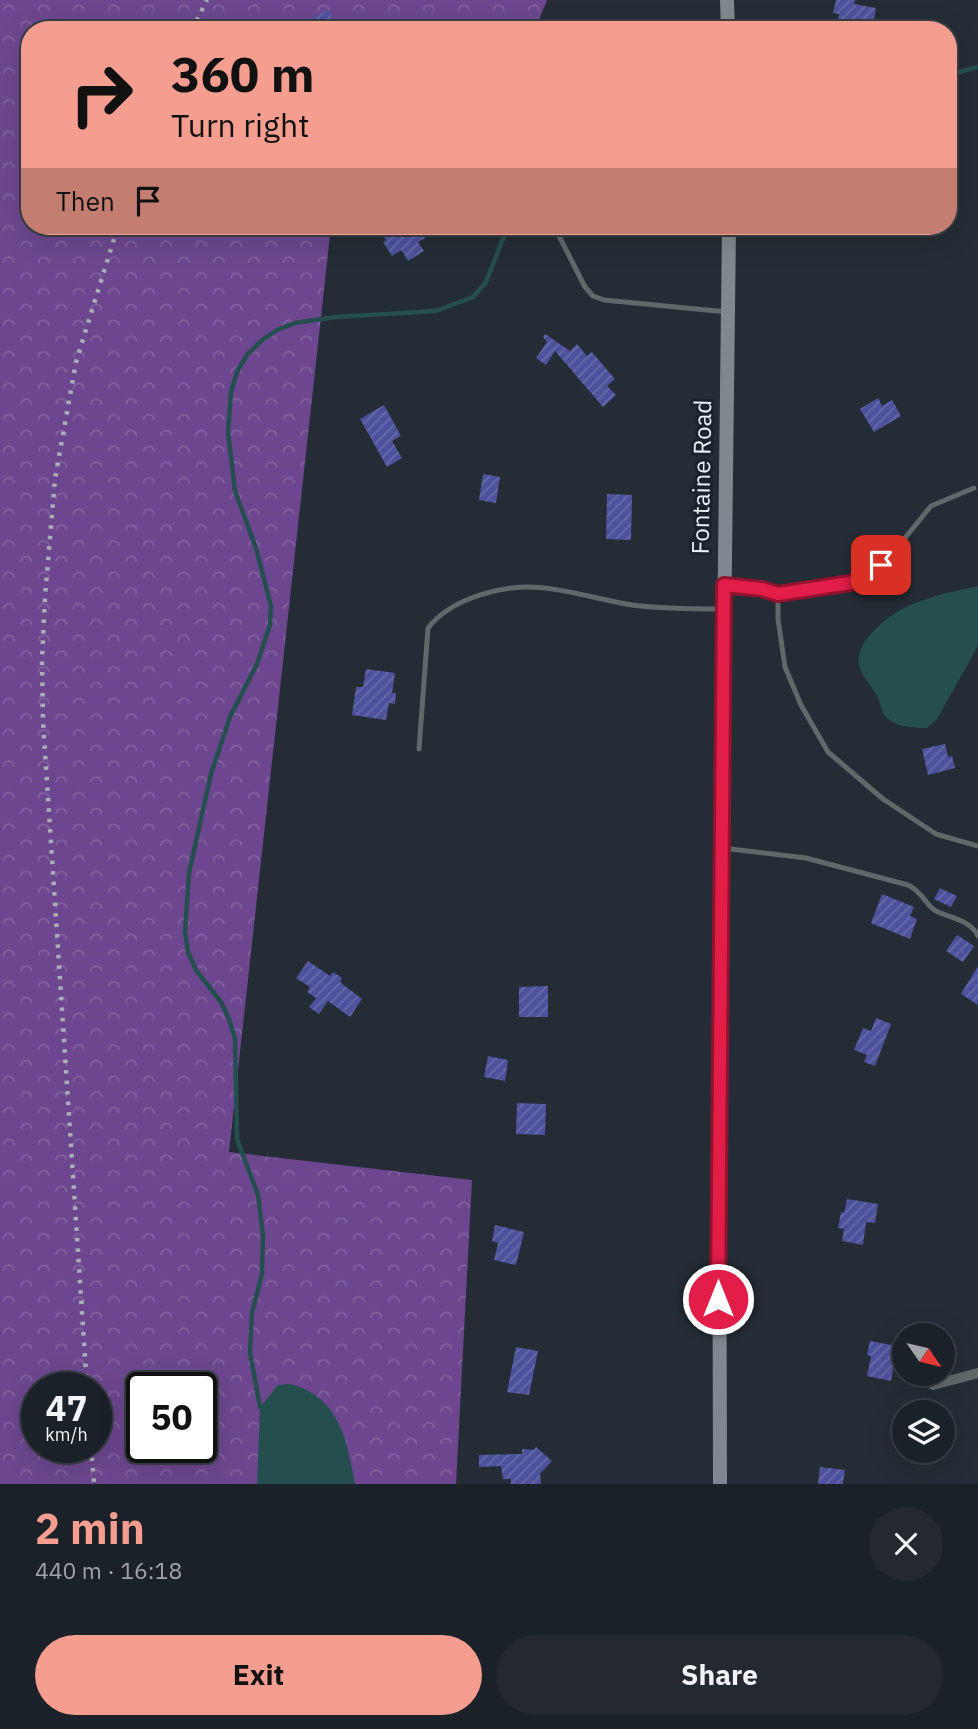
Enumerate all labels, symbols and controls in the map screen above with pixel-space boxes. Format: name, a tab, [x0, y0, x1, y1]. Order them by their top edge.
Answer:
text: 360 m	[171, 42, 315, 105]
icon: right	[56, 49, 147, 140]
text: Turn right	[171, 104, 309, 146]
icon: arrive	[129, 182, 167, 220]
text: Then	[56, 184, 115, 218]
street label: Fontaine Road	[684, 399, 718, 555]
pin	[851, 535, 911, 595]
icon: arrive	[862, 546, 900, 584]
position arrow	[681, 1262, 755, 1336]
north arrow	[892, 1323, 956, 1386]
map controls	[892, 1323, 955, 1463]
speed limit sign: 50	[126, 1372, 217, 1463]
text: 47	[45, 1385, 88, 1431]
button: layers	[892, 1400, 955, 1463]
text: km/h	[45, 1423, 88, 1446]
text: 2 min	[35, 1501, 145, 1556]
button: close	[869, 1507, 943, 1581]
text: 440 m · 16:18	[35, 1555, 182, 1585]
button: Exit	[35, 1635, 482, 1715]
button: Share	[496, 1635, 943, 1715]

